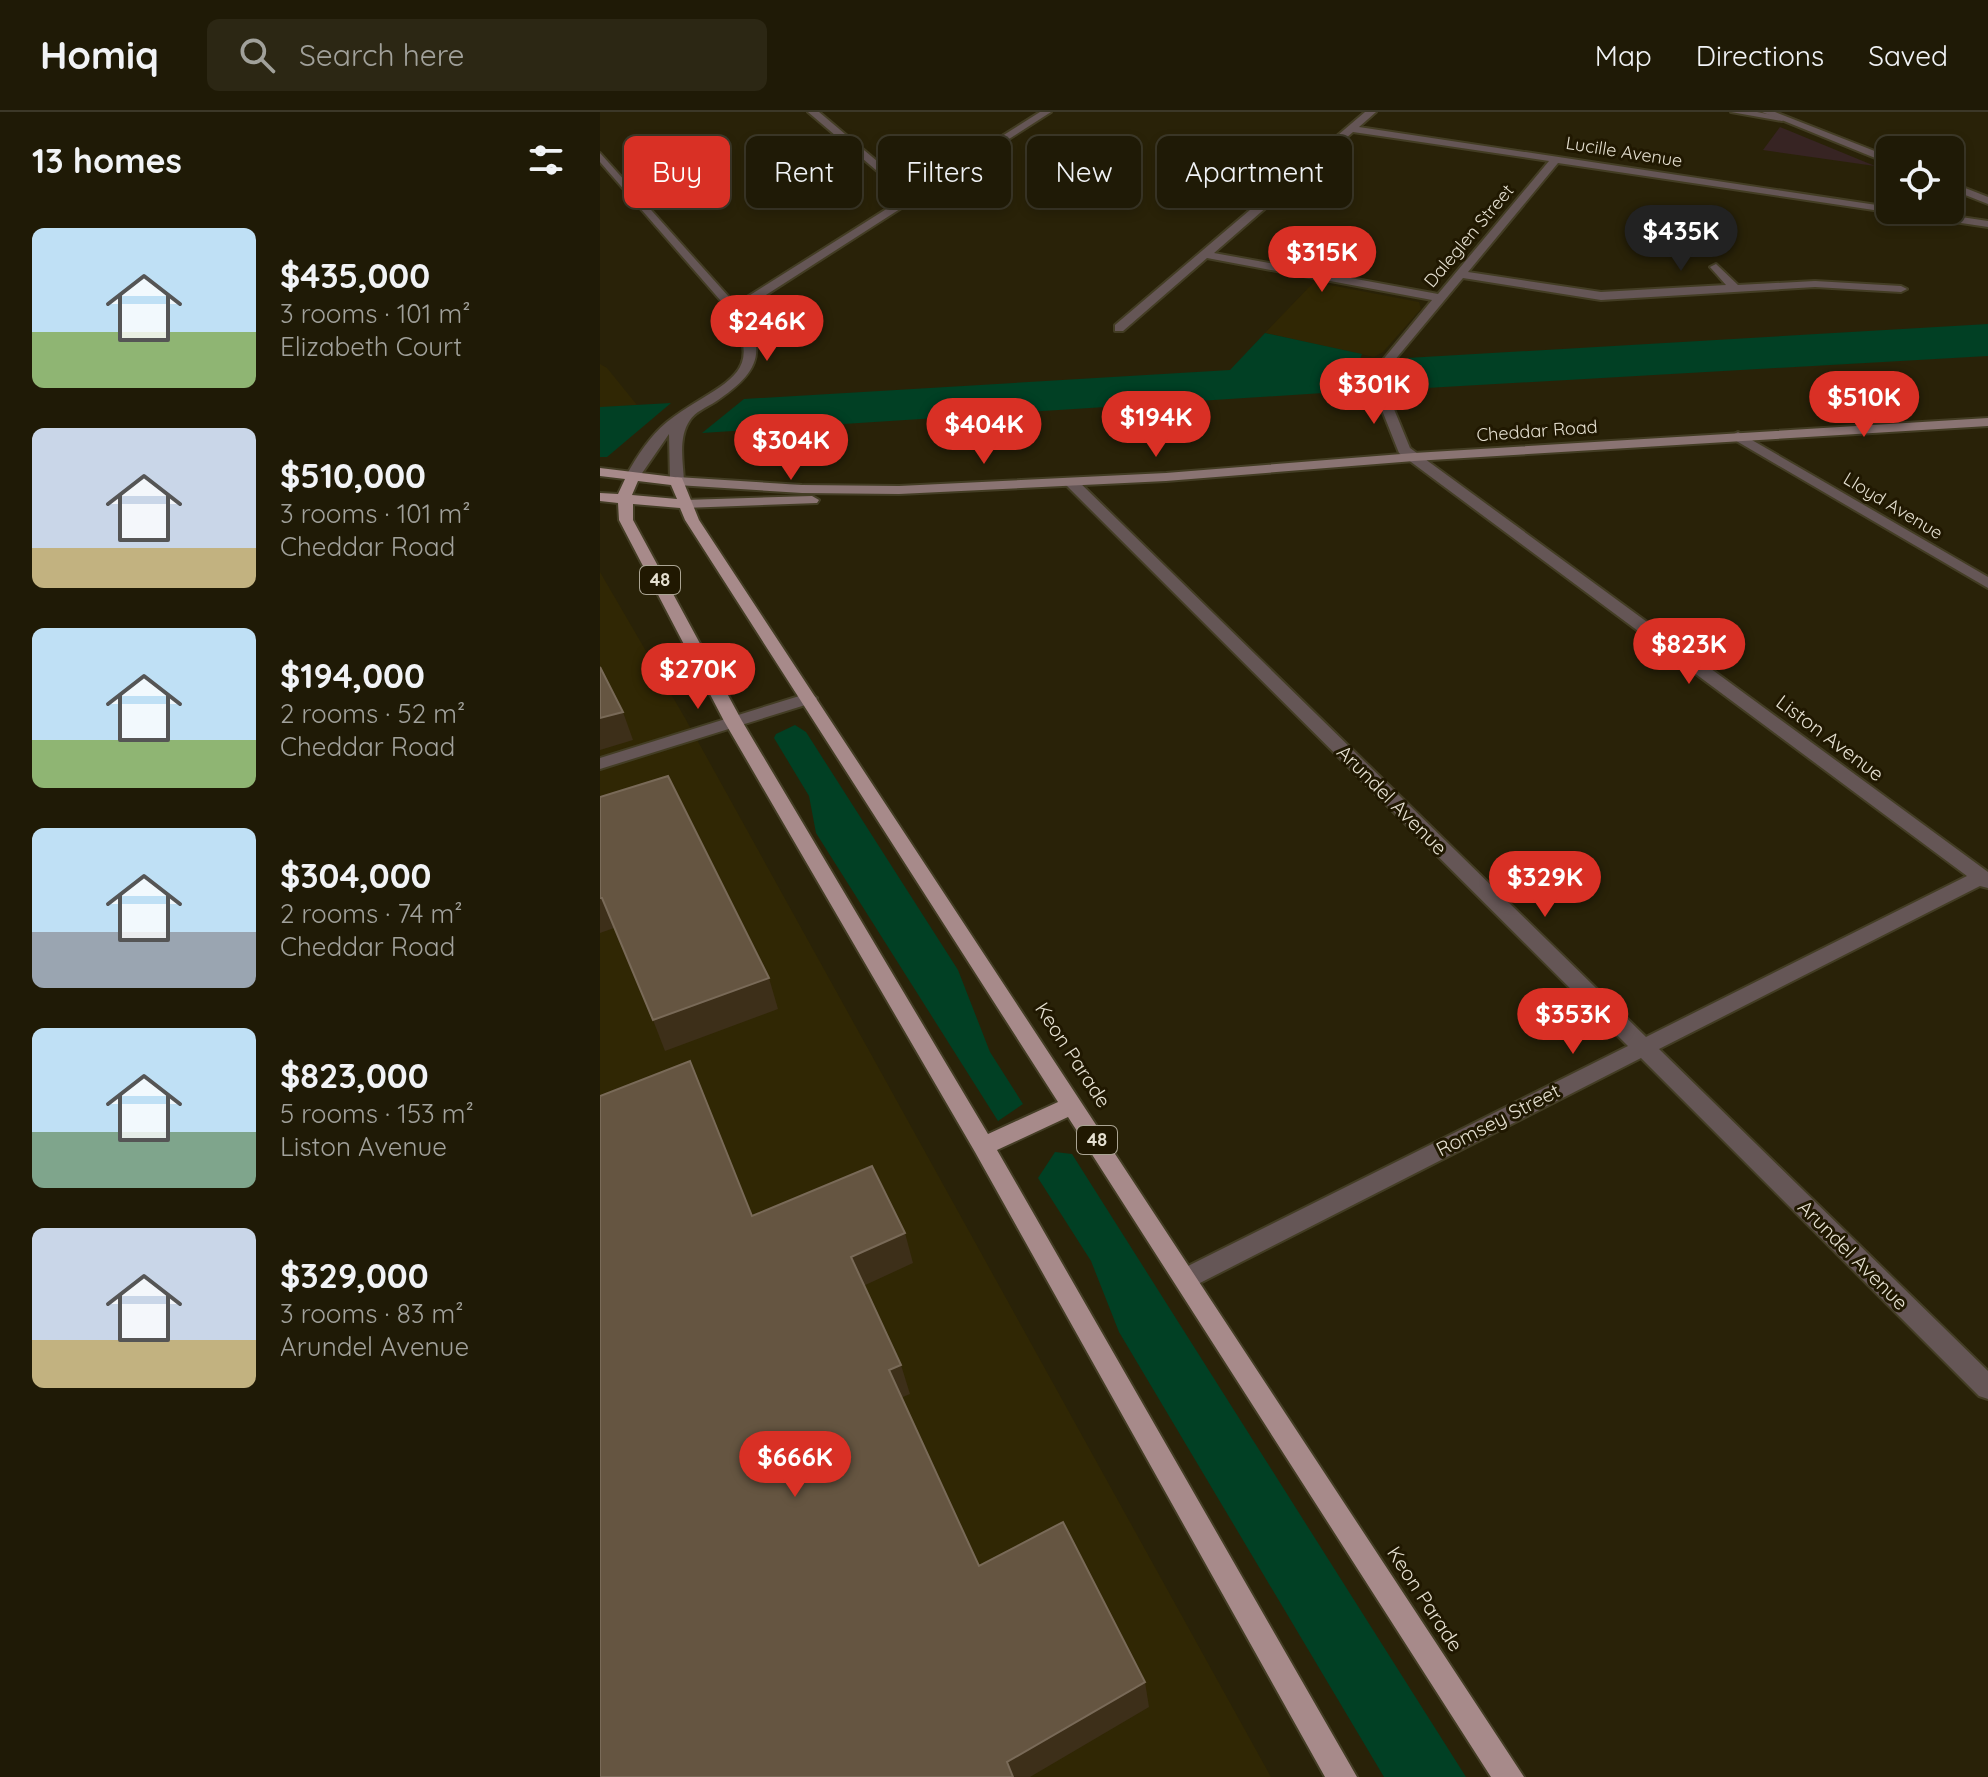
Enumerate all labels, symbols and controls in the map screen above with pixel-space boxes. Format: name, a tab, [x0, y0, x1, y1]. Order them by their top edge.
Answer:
search box	[207, 19, 767, 91]
text: Homiq	[40, 31, 159, 79]
icon: search	[235, 33, 279, 77]
text: Search here	[299, 36, 465, 74]
text: Map	[1595, 38, 1652, 73]
text: Directions	[1696, 38, 1824, 73]
text: Saved	[1868, 38, 1948, 73]
street label: Lucille Avenue	[1564, 131, 1684, 172]
chip: Buy	[624, 136, 730, 208]
chip: Rent	[746, 136, 862, 208]
chip: Filters	[878, 136, 1011, 208]
chip: New	[1027, 136, 1141, 208]
chip: Apartment	[1157, 136, 1352, 208]
map controls	[1876, 136, 1964, 224]
button: locate	[1876, 136, 1964, 224]
icon: filters	[524, 138, 568, 182]
text: 13 homes	[32, 139, 182, 182]
street label: Daleglen Street	[1419, 179, 1518, 292]
pin: $435K	[1625, 205, 1737, 273]
text: $435K	[1643, 214, 1719, 247]
pin: $315K	[1266, 226, 1378, 294]
text: $315K	[1286, 235, 1358, 268]
text: $435,000	[280, 254, 430, 297]
icon: home	[96, 260, 192, 356]
pin: $246K	[711, 295, 823, 363]
text: 3 rooms · 101 m²	[280, 297, 471, 330]
text: $246K	[728, 304, 806, 337]
text: Elizabeth Court	[280, 330, 462, 363]
pin: $301K	[1318, 358, 1430, 426]
text: $301K	[1338, 367, 1410, 400]
pin: $510K	[1808, 371, 1920, 439]
text: $510K	[1827, 380, 1901, 413]
pin: $194K	[1100, 391, 1212, 459]
pin: $404K	[928, 398, 1040, 466]
text: $194K	[1120, 400, 1192, 433]
text: $404K	[944, 407, 1024, 440]
pin: $304K	[735, 414, 847, 482]
street label: Cheddar Road	[1476, 415, 1598, 446]
text: $304K	[752, 423, 830, 456]
text: $510,000	[280, 454, 426, 497]
icon: home	[96, 460, 192, 556]
street label: Lloyd Avenue	[1839, 467, 1947, 544]
text: 3 rooms · 101 m²	[280, 497, 471, 530]
text: Cheddar Road	[280, 530, 455, 563]
road number: 48	[640, 566, 680, 594]
pin: $823K	[1633, 618, 1745, 686]
text: $823K	[1651, 627, 1727, 660]
pin: $270K	[642, 643, 754, 711]
text: $270K	[659, 652, 737, 685]
text: $194,000	[280, 654, 425, 697]
icon: home	[96, 660, 192, 756]
street label: Liston Avenue	[1771, 689, 1889, 786]
text: 2 rooms · 52 m²	[280, 697, 465, 730]
text: Cheddar Road	[280, 730, 455, 763]
street label: Arundel Avenue	[1332, 739, 1453, 860]
pin: $329K	[1489, 851, 1601, 919]
text: $304,000	[280, 854, 431, 897]
icon: home	[96, 860, 192, 956]
text: $329K	[1507, 860, 1583, 893]
text: 2 rooms · 74 m²	[280, 897, 463, 930]
text: Cheddar Road	[280, 930, 455, 963]
pin: $353K	[1517, 988, 1629, 1056]
street label: Keon Parade	[1030, 997, 1117, 1112]
text: $353K	[1535, 997, 1611, 1030]
text: $823,000	[280, 1054, 429, 1097]
icon: home	[96, 1060, 192, 1156]
street label: Romsey Street	[1432, 1078, 1564, 1161]
text: 5 rooms · 153 m²	[280, 1097, 474, 1130]
road number: 48	[1077, 1126, 1117, 1154]
text: Liston Avenue	[280, 1130, 447, 1163]
street label: Arundel Avenue	[1793, 1194, 1914, 1315]
text: $329,000	[280, 1254, 429, 1297]
icon: home	[96, 1260, 192, 1356]
text: 3 rooms · 83 m²	[280, 1297, 463, 1330]
text: Arundel Avenue	[280, 1330, 469, 1363]
pin: $666K	[739, 1431, 851, 1499]
text: $666K	[757, 1440, 833, 1473]
street label: Keon Parade	[1382, 1541, 1469, 1656]

